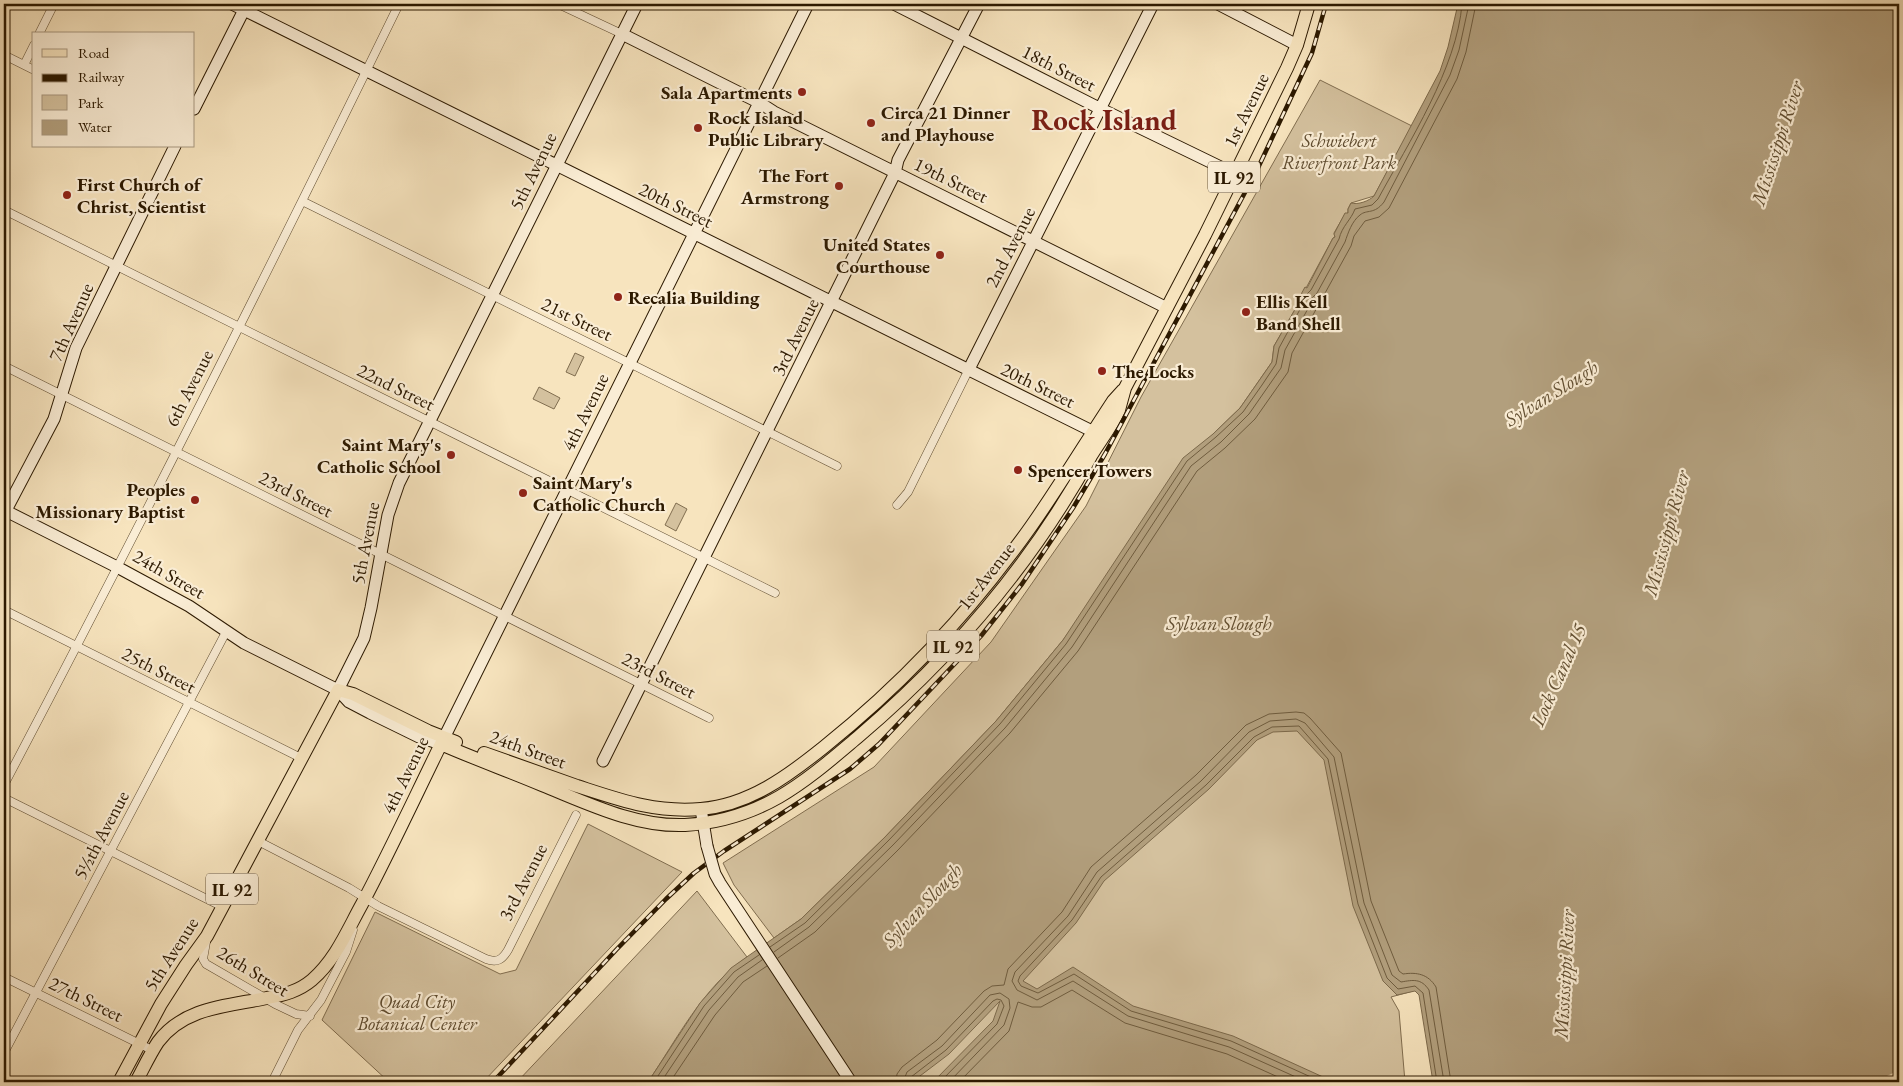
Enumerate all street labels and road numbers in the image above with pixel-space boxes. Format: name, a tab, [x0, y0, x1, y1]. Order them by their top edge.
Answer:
street label: 18th Street	[1018, 39, 1100, 97]
street label: 1st Avenue	[1217, 69, 1275, 151]
street label: 5th Avenue	[504, 128, 562, 214]
street label: 19th Street	[910, 151, 992, 209]
road number: IL 92	[1208, 162, 1260, 192]
street label: 20th Street	[635, 176, 717, 234]
street label: 2nd Avenue	[979, 203, 1041, 291]
street label: 7th Avenue	[43, 279, 99, 365]
street label: 21st Street	[537, 291, 617, 347]
street label: 3rd Avenue	[765, 294, 825, 380]
street label: 6th Avenue	[159, 345, 219, 431]
street label: 20th Street	[997, 356, 1079, 414]
street label: 22nd Street	[353, 357, 439, 417]
street label: 4th Avenue	[556, 369, 614, 455]
street label: 23rd Street	[255, 465, 337, 523]
street label: 5th Avenue	[345, 500, 385, 586]
street label: 1st Avenue	[952, 537, 1020, 615]
street label: 24th Street	[128, 543, 210, 605]
road number: IL 92	[927, 630, 979, 661]
street label: 25th Street	[118, 641, 200, 699]
street label: 23rd Street	[618, 646, 700, 704]
street label: 24th Street	[486, 724, 570, 774]
street label: 4th Avenue	[376, 732, 434, 818]
street label: 5½th Avenue	[67, 786, 135, 884]
street label: 3rd Avenue	[493, 839, 553, 925]
road number: IL 92	[206, 874, 258, 904]
street label: 5th Avenue	[138, 912, 204, 996]
street label: 26th Street	[212, 940, 294, 1002]
street label: 27th Street	[45, 970, 127, 1028]

